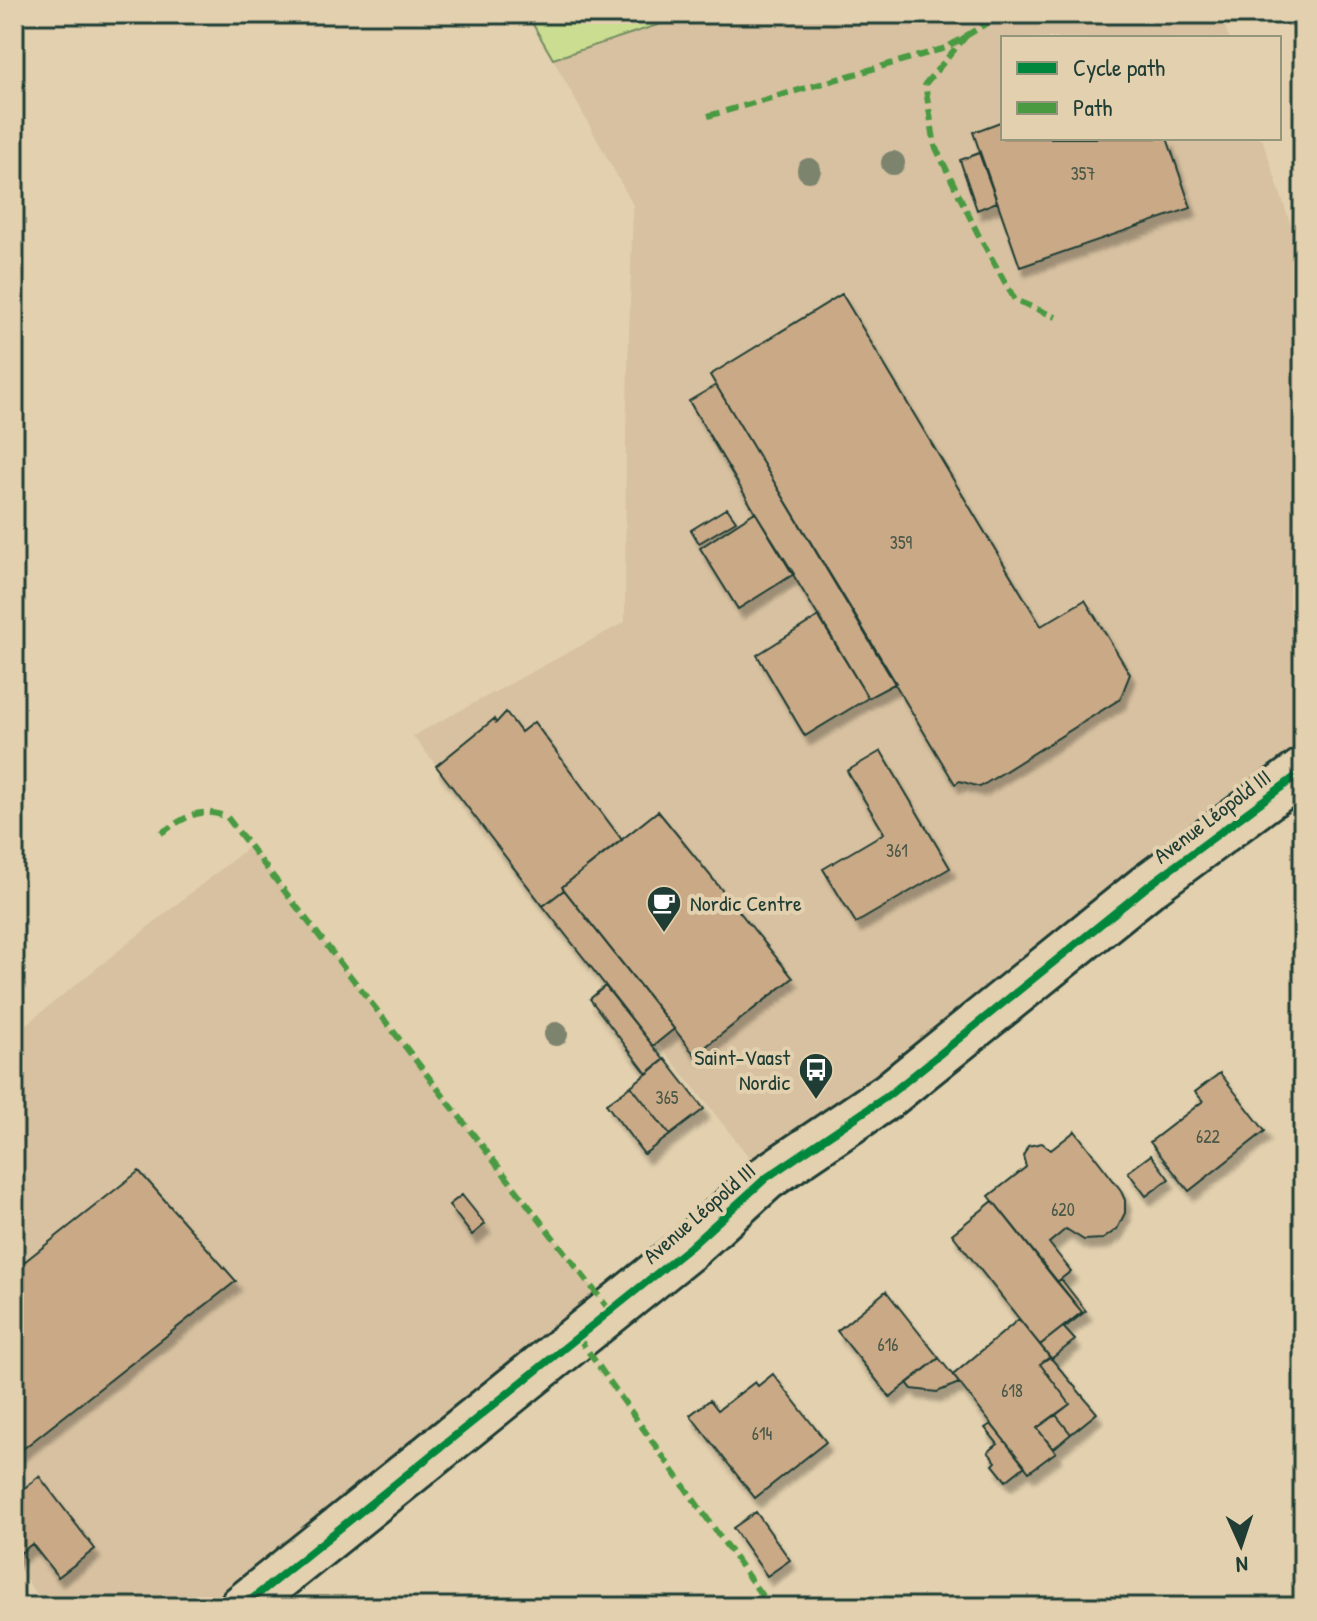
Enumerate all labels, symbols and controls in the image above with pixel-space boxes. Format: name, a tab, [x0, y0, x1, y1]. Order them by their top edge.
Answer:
legend	[1001, 36, 1281, 140]
text: Cycle path	[1073, 51, 1165, 83]
text: Path	[1073, 91, 1112, 123]
house number: 357	[1071, 161, 1095, 186]
house number: 359	[890, 530, 913, 555]
street label: Avenue Léopold III	[1147, 762, 1277, 870]
house number: 361	[886, 838, 908, 863]
cafe icon: Nordic Centre	[645, 884, 683, 934]
place label: Nordic Centre	[690, 888, 802, 918]
place label: Saint-Vaast Nordic	[694, 1042, 790, 1097]
bus stop icon: Saint-Vaast Nordic	[797, 1051, 835, 1101]
house number: 365	[656, 1085, 679, 1110]
house number: 622	[1196, 1124, 1221, 1149]
street label: Avenue Léopold III	[636, 1156, 762, 1270]
house number: 620	[1051, 1197, 1075, 1222]
house number: 616	[878, 1332, 898, 1357]
house number: 618	[1001, 1378, 1023, 1403]
house number: 614	[752, 1421, 772, 1446]
north arrow	[1201, 1505, 1281, 1585]
text: N	[1235, 1550, 1249, 1580]

